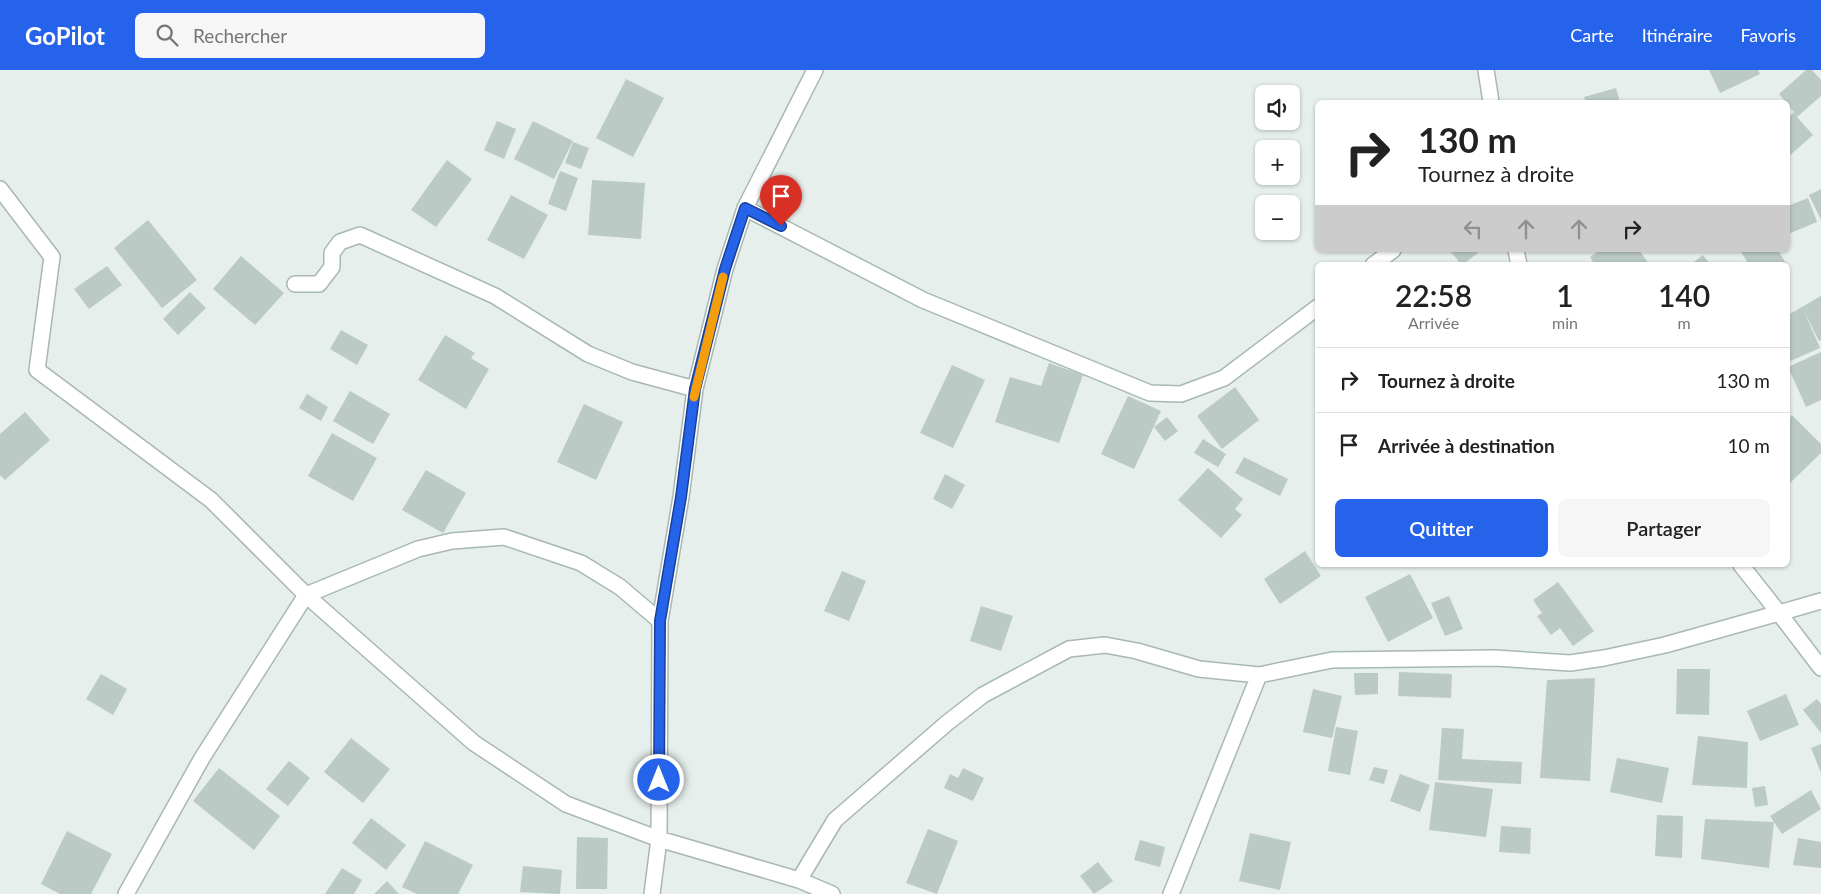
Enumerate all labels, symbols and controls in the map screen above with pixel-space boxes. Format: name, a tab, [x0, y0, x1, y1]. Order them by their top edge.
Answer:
search box	[135, 13, 485, 58]
text: GoPilot	[25, 21, 105, 50]
icon: search	[153, 21, 181, 49]
text: Rechercher	[193, 24, 287, 47]
text: Carte	[1570, 24, 1614, 46]
text: Itinéraire	[1642, 24, 1712, 46]
text: Favoris	[1740, 24, 1796, 46]
map controls	[1255, 85, 1300, 240]
button: sound	[1255, 85, 1300, 130]
text: 130 m	[1418, 118, 1517, 160]
icon: right	[1335, 120, 1400, 185]
button: +	[1255, 140, 1300, 185]
text: Tournez à droite	[1418, 160, 1574, 187]
pin	[760, 175, 802, 226]
icon: arrive	[767, 182, 795, 210]
button: −	[1255, 195, 1300, 240]
icon: left	[1459, 215, 1487, 243]
icon: ahead	[1512, 215, 1540, 243]
icon: ahead	[1565, 215, 1593, 243]
icon: right	[1618, 215, 1646, 243]
text: 22:58	[1395, 277, 1472, 313]
text: 1	[1556, 277, 1574, 313]
text: 140	[1658, 277, 1710, 313]
text: Arrivée	[1408, 313, 1459, 332]
text: min	[1552, 313, 1578, 332]
text: m	[1677, 313, 1691, 332]
icon: right	[1335, 366, 1363, 394]
text: Tournez à droite	[1378, 369, 1515, 392]
text: 130 m	[1716, 369, 1770, 392]
icon: arrive	[1335, 431, 1363, 459]
text: Arrivée à destination	[1378, 434, 1555, 457]
text: 10 m	[1727, 434, 1770, 457]
button: Quitter	[1335, 499, 1548, 557]
button: Partager	[1558, 499, 1770, 557]
position arrow	[632, 753, 684, 805]

